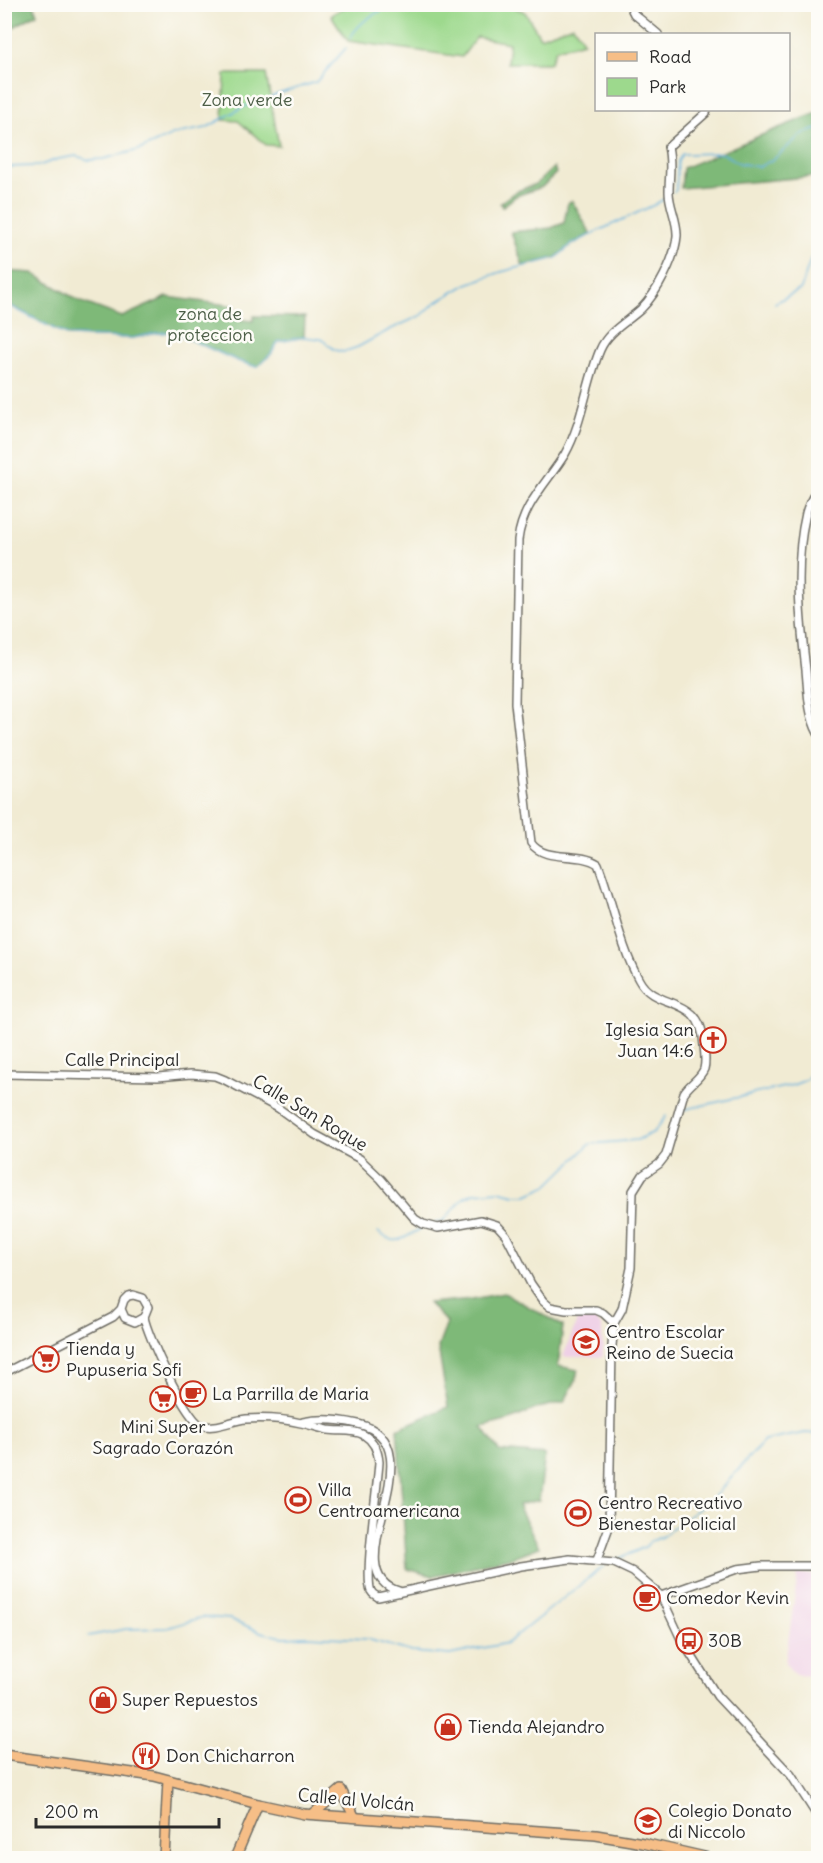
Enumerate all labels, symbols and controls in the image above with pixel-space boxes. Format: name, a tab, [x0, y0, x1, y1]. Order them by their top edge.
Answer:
legend	[595, 33, 790, 111]
text: Road	[649, 45, 692, 68]
text: Park	[649, 75, 686, 98]
park label: Zona verde	[202, 88, 292, 111]
park label: zona de proteccion	[167, 302, 253, 346]
place label: Iglesia San Juan 14:6	[605, 1018, 694, 1062]
church icon: Iglesia San Juan 14:6	[698, 1025, 728, 1055]
street label: Calle Principal	[65, 1048, 179, 1071]
street label: Calle San Roque	[248, 1069, 372, 1156]
place label: Centro Escolar Reino de Suecia	[606, 1320, 734, 1364]
school or university icon: Centro Escolar Reino de Suecia	[571, 1327, 601, 1357]
place label: Tienda y Pupuseria Sofi	[66, 1337, 182, 1381]
supermarket icon: Tienda y Pupuseria Sofi	[31, 1344, 61, 1374]
cafe icon: La Parrilla de Maria	[178, 1379, 208, 1409]
place label: La Parrilla de Maria	[212, 1382, 369, 1405]
supermarket icon: Mini Super Sagrado Corazón	[148, 1384, 178, 1414]
place label: Mini Super Sagrado Corazón	[93, 1415, 233, 1459]
place label: Villa Centroamericana	[318, 1478, 460, 1522]
sports icon: Villa Centroamericana	[283, 1485, 313, 1515]
place label: Centro Recreativo Bienestar Policial	[598, 1491, 743, 1535]
sports icon: Centro Recreativo Bienestar Policial	[563, 1498, 593, 1528]
cafe icon: Comedor Kevin	[632, 1583, 662, 1613]
place label: Comedor Kevin	[666, 1586, 789, 1609]
bus stop icon: 30B	[674, 1626, 704, 1656]
place label: 30B	[708, 1629, 742, 1652]
shop icon: Super Repuestos	[88, 1685, 118, 1715]
place label: Super Repuestos	[122, 1688, 258, 1711]
shop icon: Tienda Alejandro	[433, 1712, 463, 1742]
place label: Tienda Alejandro	[468, 1715, 605, 1738]
restaurant icon: Don Chicharron	[131, 1741, 161, 1771]
place label: Don Chicharron	[166, 1744, 295, 1767]
street label: Calle al Volcán	[297, 1783, 415, 1816]
scale bar	[36, 1791, 219, 1829]
place label: Colegio Donato di Niccolo	[668, 1799, 792, 1843]
text: 200 m	[45, 1800, 99, 1823]
school or university icon: Colegio Donato di Niccolo	[633, 1806, 663, 1836]

